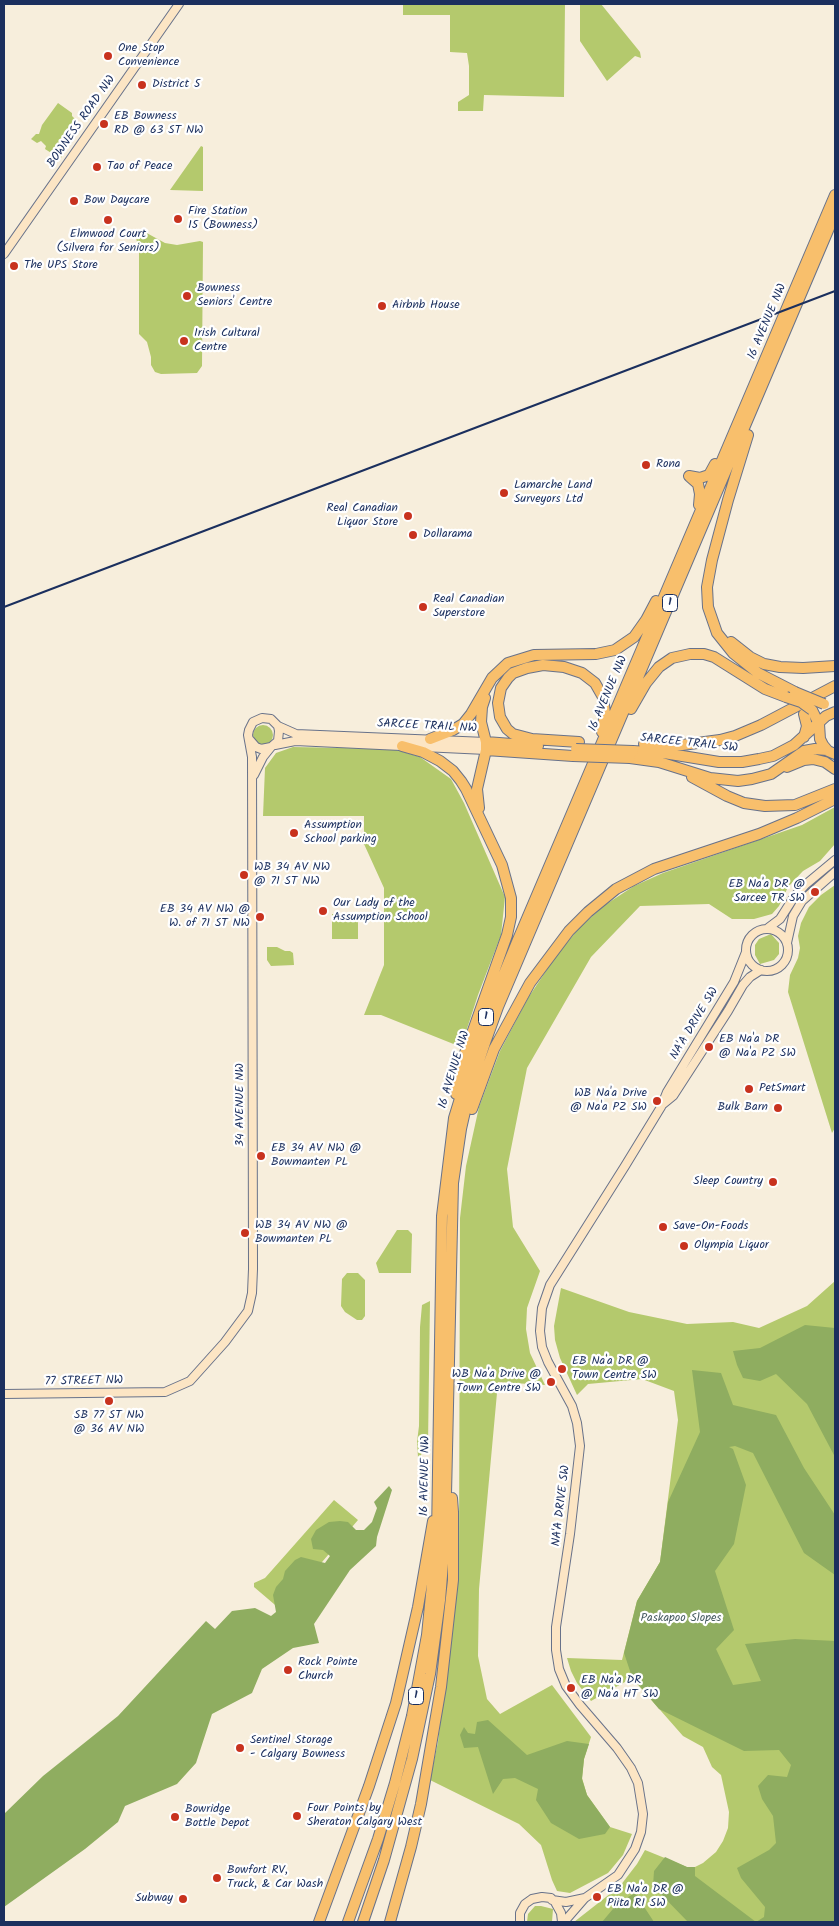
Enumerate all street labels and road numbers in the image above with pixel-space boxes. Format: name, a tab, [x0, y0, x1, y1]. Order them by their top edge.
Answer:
street label: BOWNESS ROAD NW	[45, 73, 119, 171]
street label: 16 AVENUE NW	[746, 282, 790, 362]
road number: 1	[662, 594, 678, 612]
street label: 16 AVENUE NW	[587, 654, 631, 734]
street label: SARCEE TRAIL NW	[377, 717, 477, 737]
street label: SARCEE TRAIL SW	[639, 732, 739, 756]
street label: NA'A DRIVE SW	[668, 985, 722, 1063]
road number: 1	[478, 1009, 494, 1026]
street label: 16 AVENUE NW	[436, 1029, 474, 1111]
street label: 34 AVENUE NW	[234, 1063, 248, 1147]
street label: 77 STREET NW	[45, 1374, 123, 1390]
street label: 16 AVENUE NW	[418, 1436, 434, 1516]
street label: NA'A DRIVE SW	[550, 1465, 574, 1547]
road number: 1	[408, 1688, 424, 1704]

